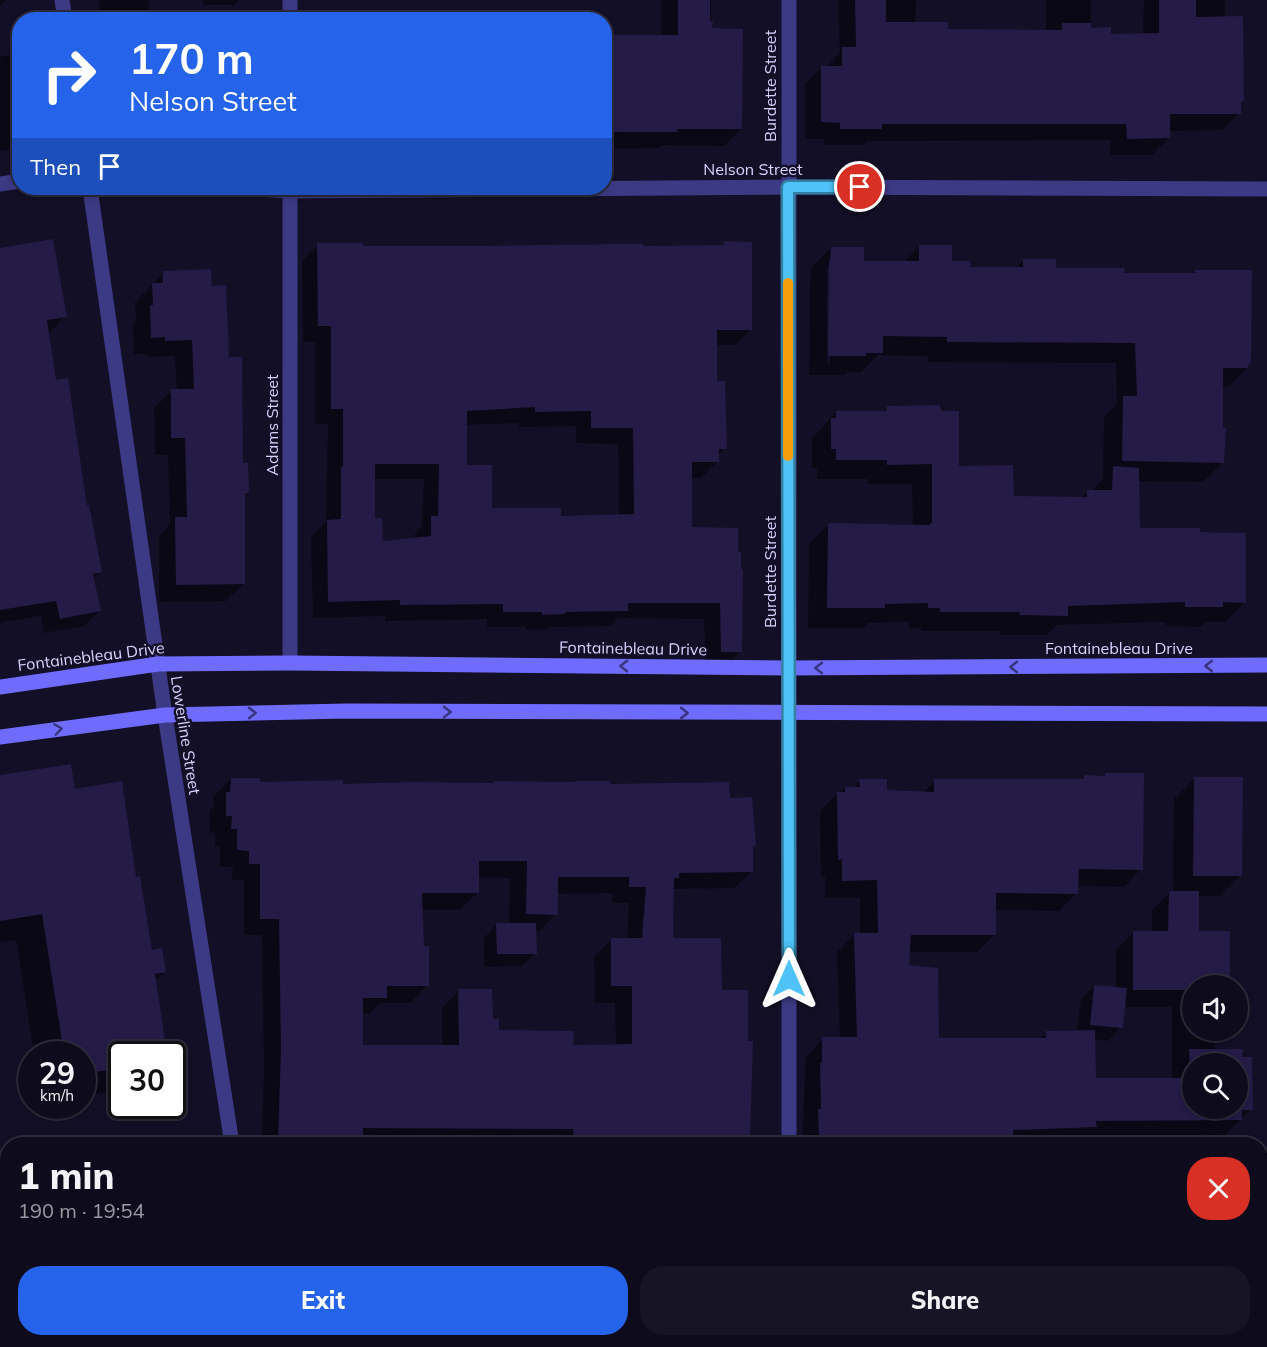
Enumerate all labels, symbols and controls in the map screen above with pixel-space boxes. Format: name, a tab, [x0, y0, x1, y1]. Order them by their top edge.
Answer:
street label: Burdette Street	[760, 30, 780, 142]
text: 170 m	[129, 32, 254, 85]
icon: right	[30, 36, 108, 114]
text: Nelson Street	[129, 84, 297, 118]
icon: arrive	[93, 150, 126, 183]
text: Then	[30, 153, 81, 181]
street label: Nelson Street	[703, 159, 803, 179]
pin	[834, 161, 885, 212]
icon: arrive	[843, 170, 876, 203]
street label: Adams Street	[262, 374, 282, 476]
street label: Burdette Street	[760, 516, 780, 628]
street label: Fontainebleau Drive	[16, 637, 166, 675]
street label: Fontainebleau Drive	[559, 637, 707, 659]
street label: Fontainebleau Drive	[1045, 638, 1193, 658]
one-way arrow	[619, 660, 628, 672]
one-way arrow	[1204, 660, 1213, 672]
one-way arrow	[814, 661, 823, 674]
one-way arrow	[1009, 661, 1018, 673]
street label: Lowerline Street	[167, 674, 205, 796]
one-way arrow	[442, 706, 451, 718]
one-way arrow	[247, 707, 256, 719]
one-way arrow	[679, 707, 688, 719]
one-way arrow	[53, 724, 63, 736]
position arrow	[757, 947, 821, 1011]
map controls	[1182, 975, 1248, 1119]
button: sound	[1182, 975, 1248, 1041]
speed limit sign: 30	[108, 1041, 186, 1119]
button: search	[1182, 1053, 1248, 1119]
text: 29	[39, 1054, 75, 1092]
text: km/h	[40, 1086, 74, 1105]
text: 1 min	[18, 1153, 114, 1198]
button: close	[1187, 1157, 1250, 1220]
text: 190 m · 19:54	[18, 1198, 144, 1223]
button: Exit	[18, 1266, 628, 1335]
button: Share	[640, 1266, 1250, 1335]

